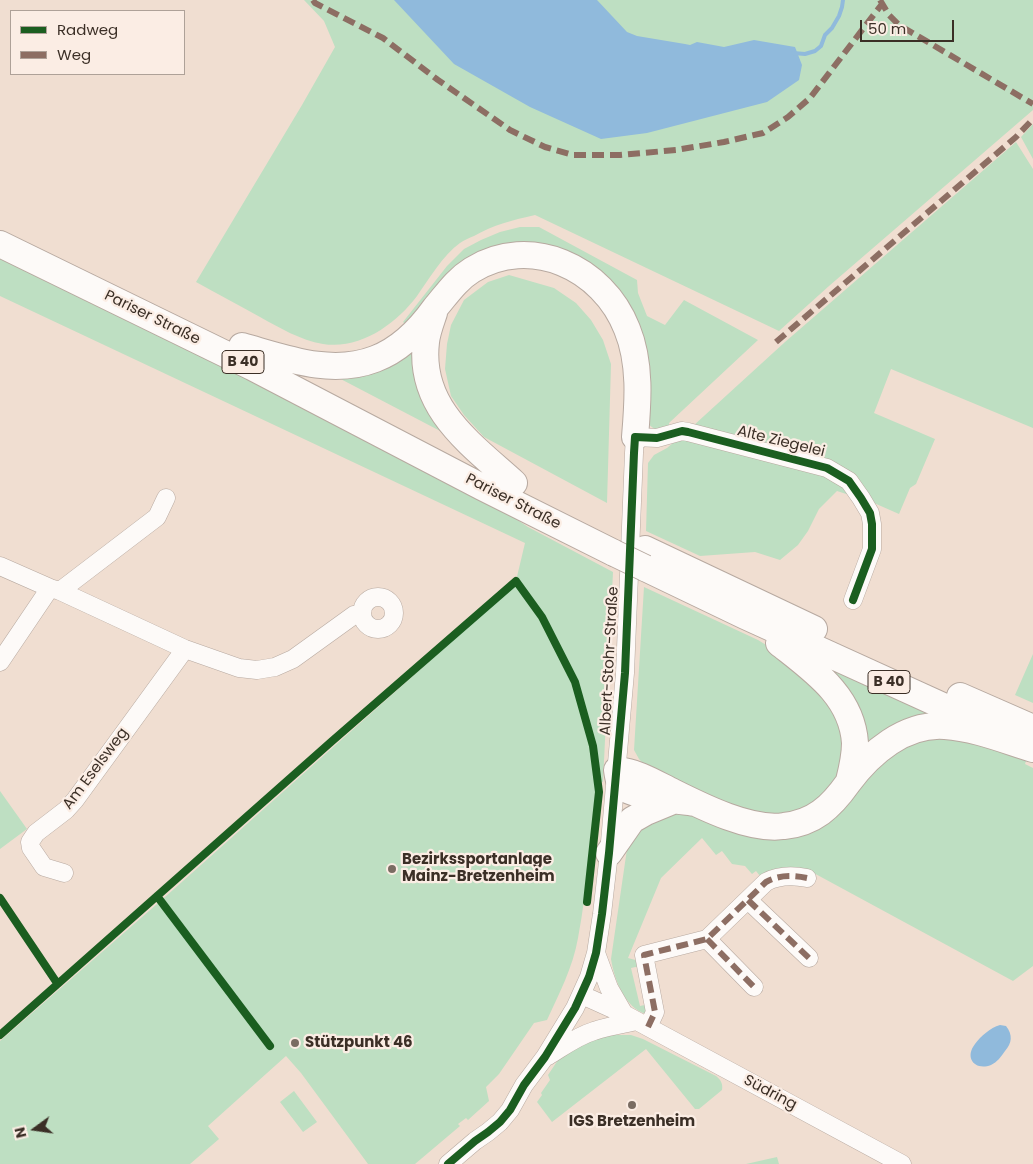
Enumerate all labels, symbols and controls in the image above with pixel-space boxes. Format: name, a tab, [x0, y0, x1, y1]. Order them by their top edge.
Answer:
legend	[10, 10, 185, 75]
scale bar	[863, 10, 957, 42]
text: 50 m	[868, 18, 906, 39]
text: Radweg	[57, 19, 118, 40]
text: Weg	[57, 44, 91, 65]
street label: Pariser Straße	[101, 287, 203, 349]
road number: B 40	[222, 351, 264, 374]
street label: Alte Ziegelei	[735, 422, 827, 462]
street label: Pariser Straße	[462, 470, 564, 534]
street label: Albert-Stohr-Straße	[597, 586, 623, 736]
road number: B 40	[868, 670, 910, 694]
street label: Am Eselsweg	[59, 725, 133, 813]
place label: Bezirkssportanlage Mainz-Bretzenheim	[402, 851, 555, 886]
marker: Bezirkssportanlage Mainz-Bretzenheim	[386, 863, 398, 875]
place label: Stützpunkt 46	[305, 1034, 413, 1052]
marker: Stützpunkt 46	[289, 1037, 301, 1049]
street label: Südring	[740, 1072, 800, 1114]
marker: IGS Bretzenheim	[626, 1099, 638, 1111]
north arrow	[10, 1104, 60, 1154]
place label: IGS Bretzenheim	[569, 1113, 695, 1131]
text: N	[9, 1125, 31, 1140]

